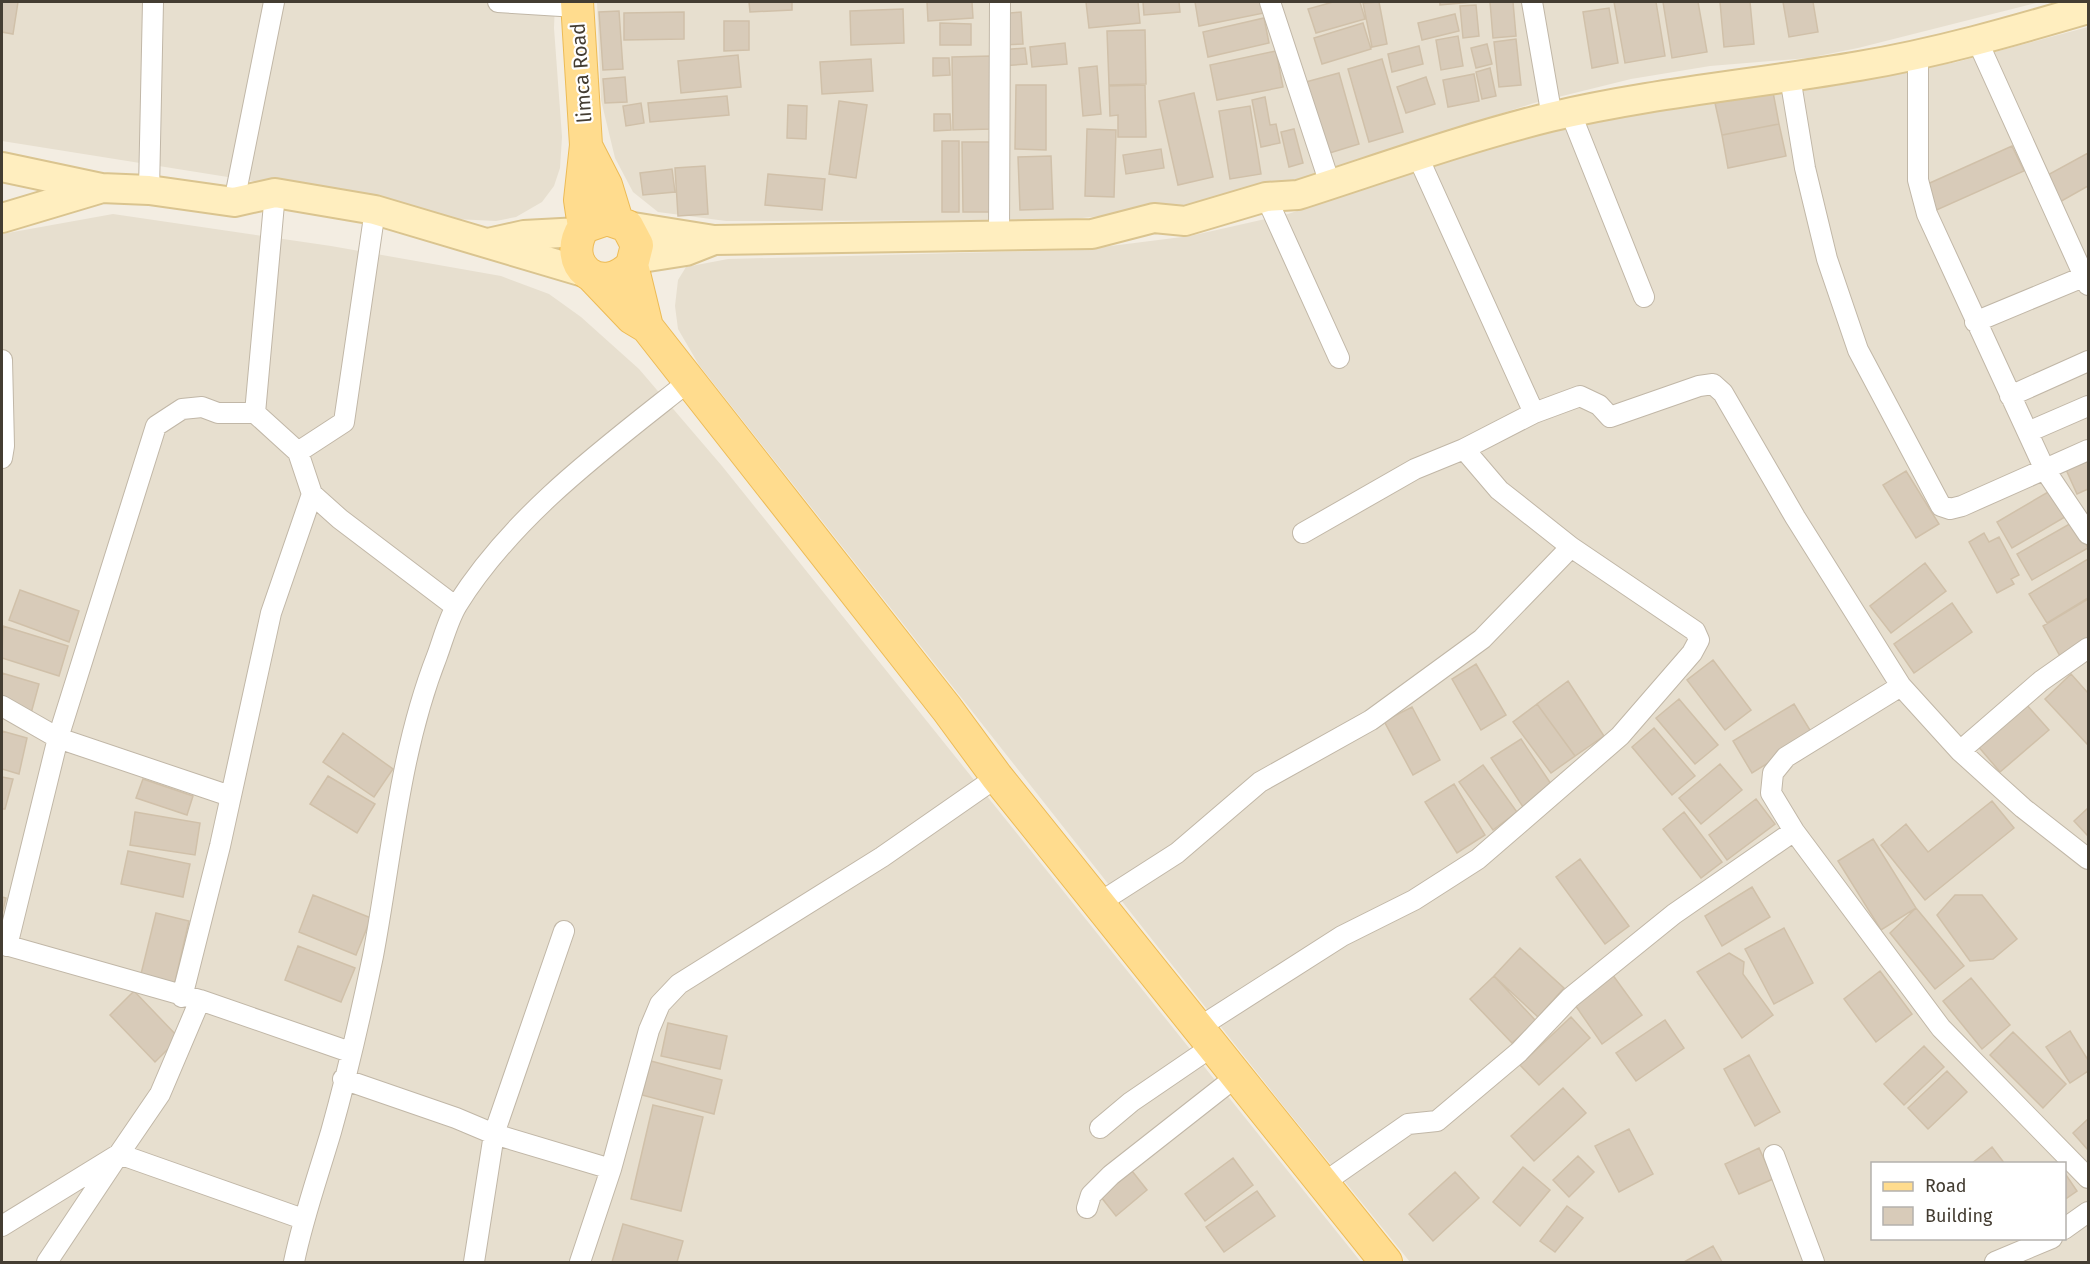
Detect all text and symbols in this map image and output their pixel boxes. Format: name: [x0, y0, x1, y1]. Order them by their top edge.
street label: limca Road: [566, 22, 596, 124]
legend: [1871, 1162, 2066, 1240]
text: Road: [1925, 1175, 1967, 1197]
text: Building: [1925, 1205, 1993, 1227]

